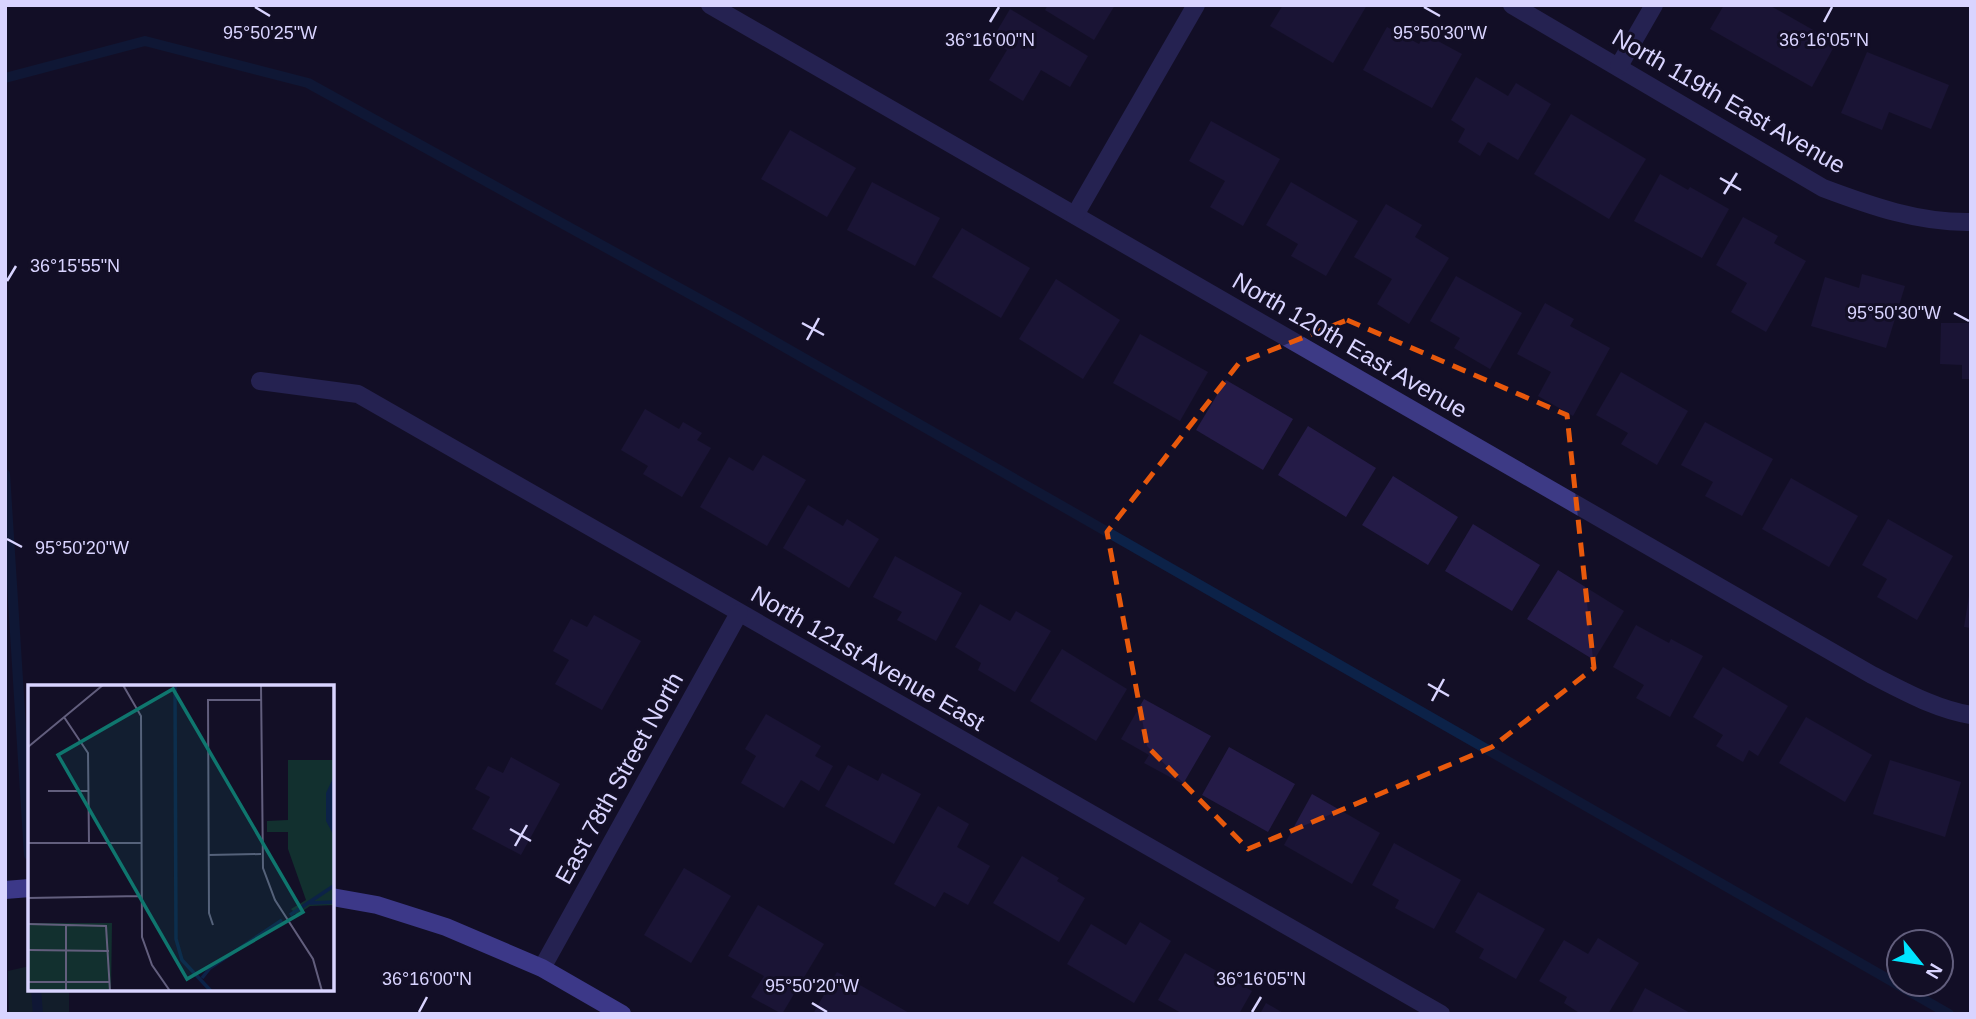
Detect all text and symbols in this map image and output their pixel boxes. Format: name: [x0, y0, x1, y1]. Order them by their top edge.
text: 95°50'25"W: [223, 23, 317, 43]
text: 95°50'30"W: [1393, 23, 1487, 43]
street label: North 119th East Avenue: [1608, 23, 1850, 179]
text: 36°16'00"N: [945, 30, 1035, 50]
text: 36°16'05"N: [1779, 30, 1869, 50]
text: 36°15'55"N: [30, 256, 120, 276]
street label: North 120th East Avenue: [1228, 267, 1472, 423]
text: 95°50'30"W: [1847, 303, 1941, 323]
text: 95°50'20"W: [35, 538, 129, 558]
street label: North 121st Avenue East: [746, 580, 990, 736]
street label: East 78th Street North: [550, 668, 688, 888]
inset map: [28, 685, 334, 991]
north arrow: [1885, 928, 1955, 998]
text: N: [1922, 960, 1947, 982]
text: 36°16'00"N: [382, 969, 472, 989]
text: 36°16'05"N: [1216, 969, 1306, 989]
text: 95°50'20"W: [765, 976, 859, 996]

